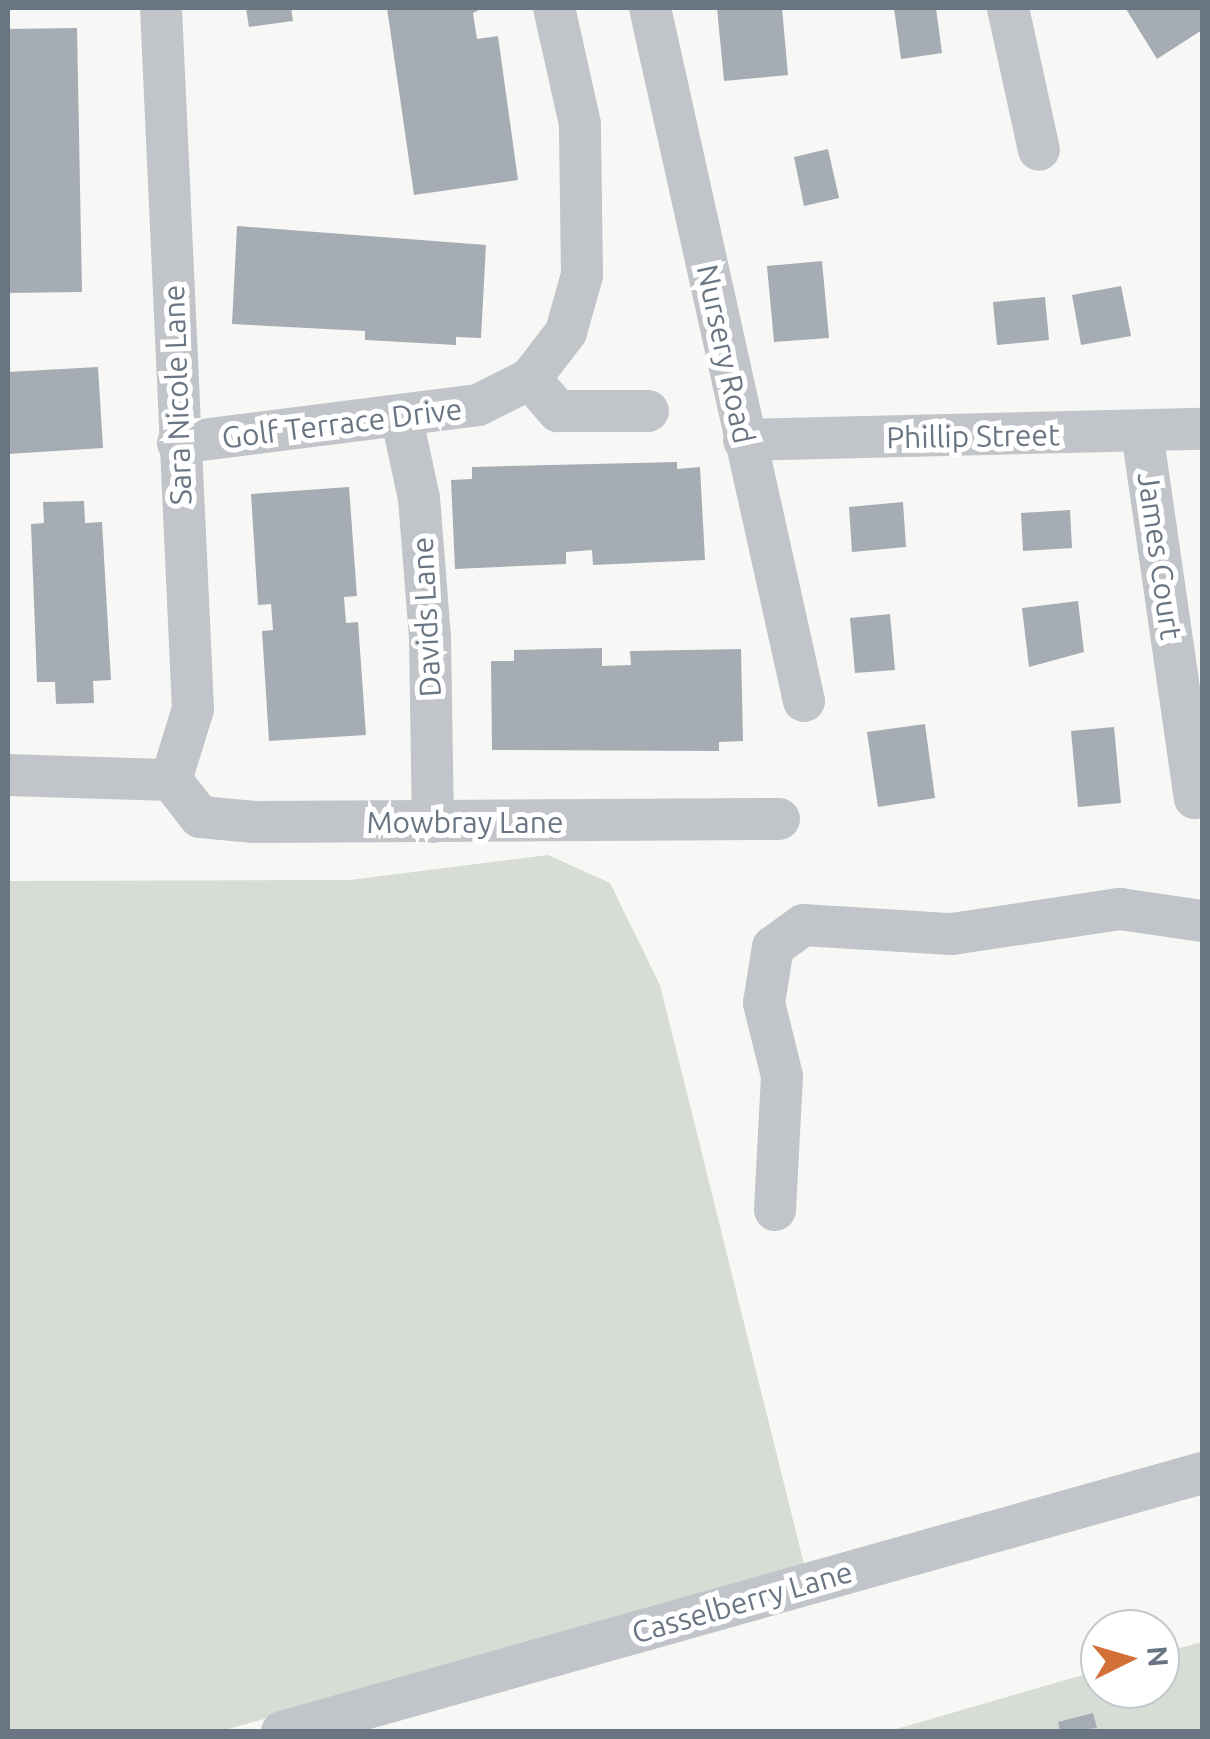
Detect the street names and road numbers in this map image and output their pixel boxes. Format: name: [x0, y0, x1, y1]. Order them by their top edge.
street label: Nursery Road: [689, 261, 763, 447]
street label: Sara Nicole Lane: [155, 284, 199, 506]
street label: Golf Terrace Drive: [220, 390, 464, 456]
street label: Phillip Street: [886, 416, 1060, 456]
street label: James Court: [1130, 470, 1190, 642]
street label: Davids Lane: [404, 536, 448, 698]
street label: Mowbray Lane: [367, 804, 563, 840]
street label: Casselberry Lane: [628, 1553, 856, 1651]

